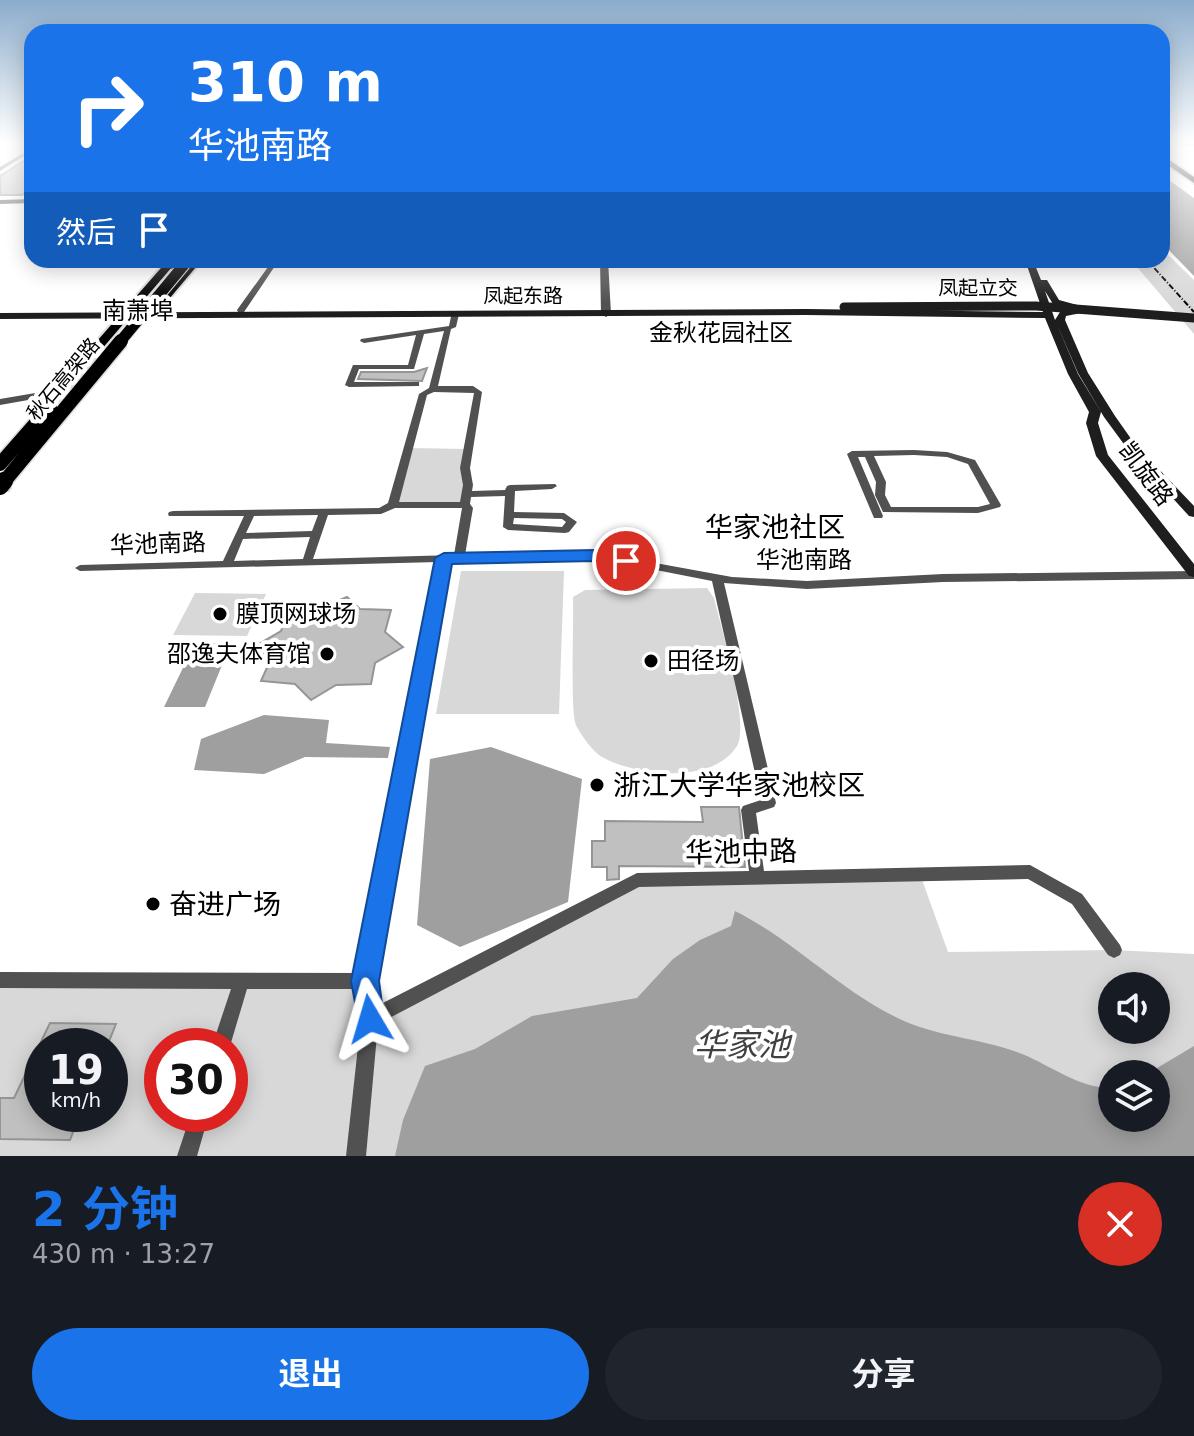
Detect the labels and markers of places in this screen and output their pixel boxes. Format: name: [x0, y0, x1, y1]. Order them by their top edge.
pin: [592, 527, 660, 595]
place label: 膜顶网球场: [236, 600, 356, 628]
marker: 膜顶网球场: [211, 605, 229, 623]
place label: 邵逸夫体育馆: [167, 640, 311, 668]
marker: 邵逸夫体育馆: [318, 645, 336, 663]
place label: 田径场: [667, 647, 739, 675]
marker: 田径场: [642, 652, 660, 670]
place label: 浙江大学华家池校区: [613, 769, 865, 802]
marker: 浙江大学华家池校区: [588, 776, 606, 794]
place label: 奋进广场: [169, 888, 281, 921]
marker: 奋进广场: [144, 895, 162, 913]

